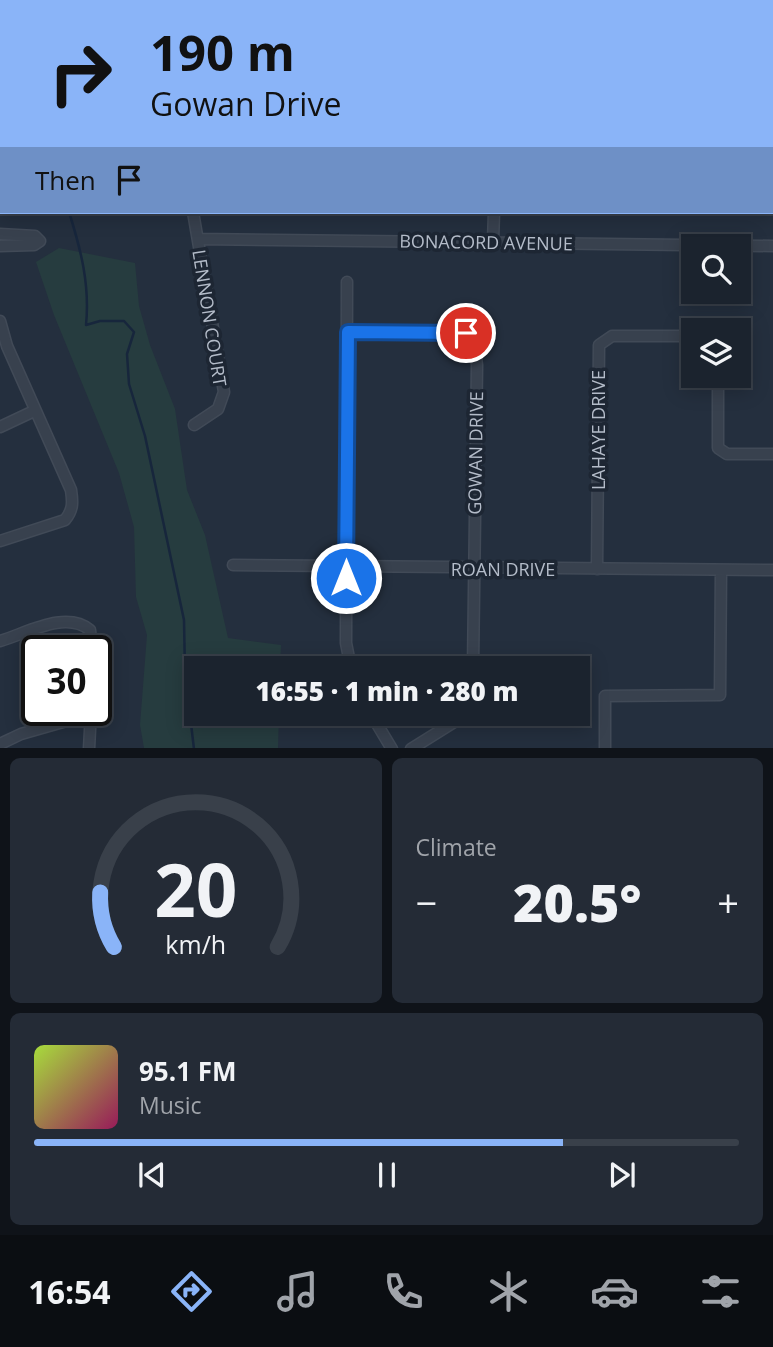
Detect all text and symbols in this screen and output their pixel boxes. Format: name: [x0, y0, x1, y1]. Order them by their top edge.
text: 190 m: [150, 19, 295, 85]
icon: right: [35, 28, 126, 119]
text: Gowan Drive: [150, 82, 341, 125]
icon: arrive: [110, 161, 148, 199]
text: Then: [35, 162, 96, 198]
street label: BONACORD AVENUE: [399, 228, 573, 256]
map controls: [681, 234, 751, 388]
button: search: [681, 234, 751, 304]
street label: LENNON COURT: [187, 248, 233, 388]
pin: [436, 303, 496, 363]
icon: arrive: [447, 314, 485, 352]
button: layers: [681, 318, 751, 388]
street label: LAHAYE DRIVE: [586, 370, 610, 490]
street label: GOWAN DRIVE: [462, 391, 488, 515]
position arrow: [309, 541, 383, 615]
street label: ROAN DRIVE: [451, 557, 555, 581]
speed limit sign: 30: [21, 635, 112, 726]
text: 16:55 · 1 min · 280 m: [256, 673, 518, 709]
text: Climate: [416, 831, 497, 863]
text: 20: [154, 839, 237, 938]
text: 20.5°: [513, 866, 641, 937]
text: −: [416, 876, 437, 928]
text: +: [717, 876, 739, 928]
text: km/h: [165, 926, 226, 960]
text: 95.1 FM: [139, 1053, 237, 1089]
text: Music: [139, 1089, 202, 1121]
icon: previous: [133, 1156, 171, 1194]
icon: pause: [368, 1156, 406, 1194]
icon: next: [603, 1156, 641, 1194]
icon: directions: [167, 1267, 216, 1316]
icon: music: [273, 1267, 322, 1316]
icon: phone: [379, 1267, 428, 1316]
icon: climate: [484, 1267, 533, 1316]
icon: car: [590, 1267, 639, 1316]
icon: filters: [696, 1267, 745, 1316]
text: 16:54: [28, 1270, 111, 1313]

